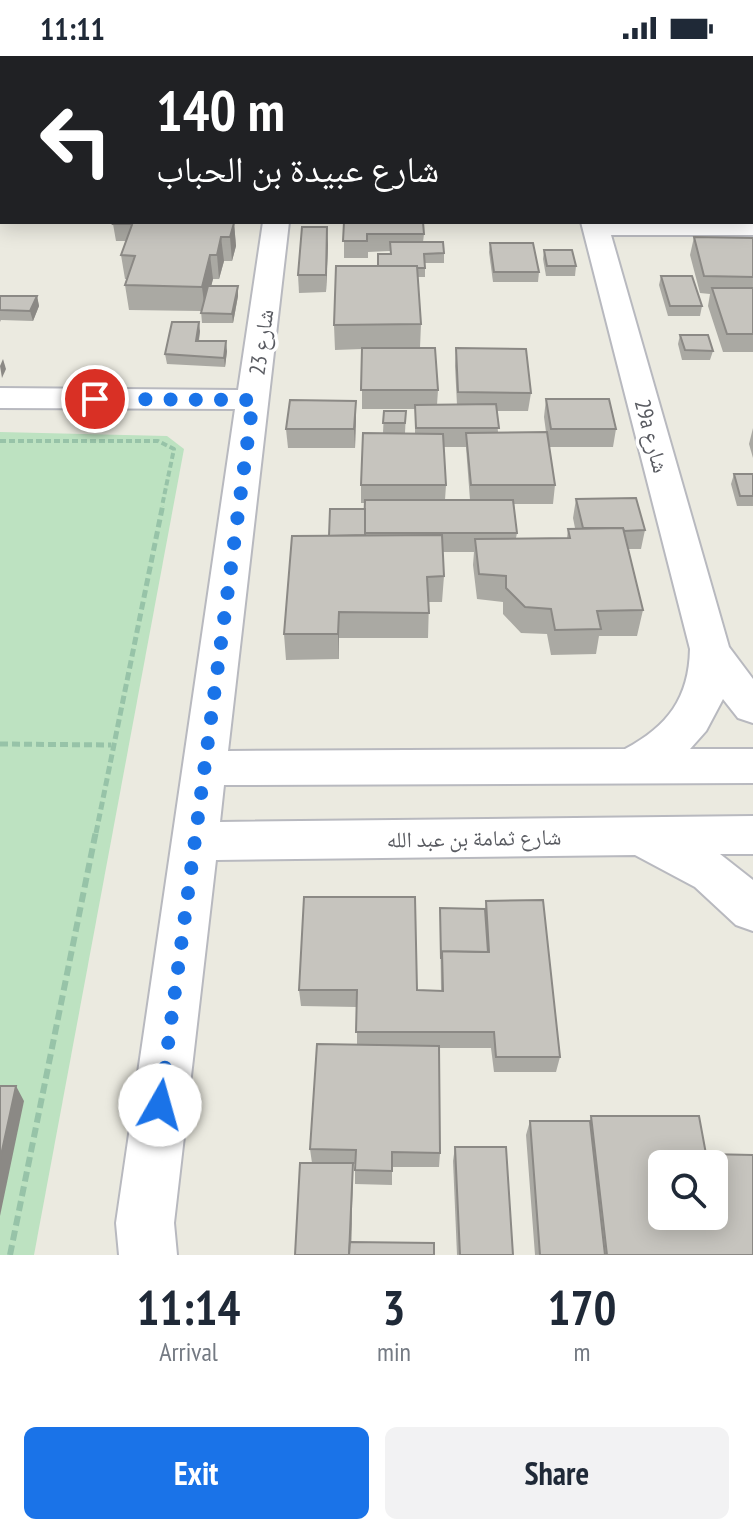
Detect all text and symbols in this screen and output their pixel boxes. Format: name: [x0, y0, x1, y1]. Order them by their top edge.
text: 11:11: [40, 9, 105, 48]
text: 140 m: [156, 74, 285, 146]
icon: left: [24, 88, 128, 192]
text: شارع عبيدة بن الحباب: [156, 145, 439, 192]
street label: شارع 23: [243, 307, 279, 377]
pin: [61, 365, 129, 433]
icon: arrive: [73, 377, 117, 421]
street label: 29a شارع: [629, 396, 675, 476]
street label: شارع ثمامة بن عبد الله: [386, 822, 562, 854]
position arrow: [118, 1063, 202, 1147]
map controls: [648, 1150, 728, 1230]
button: search: [648, 1150, 728, 1230]
text: 11:14: [137, 1276, 240, 1338]
text: 3: [383, 1276, 405, 1338]
text: 170: [548, 1276, 616, 1338]
text: Arrival: [159, 1335, 218, 1368]
text: min: [377, 1335, 411, 1368]
text: m: [574, 1335, 590, 1368]
button: Exit: [24, 1427, 369, 1519]
button: Share: [385, 1427, 729, 1519]

